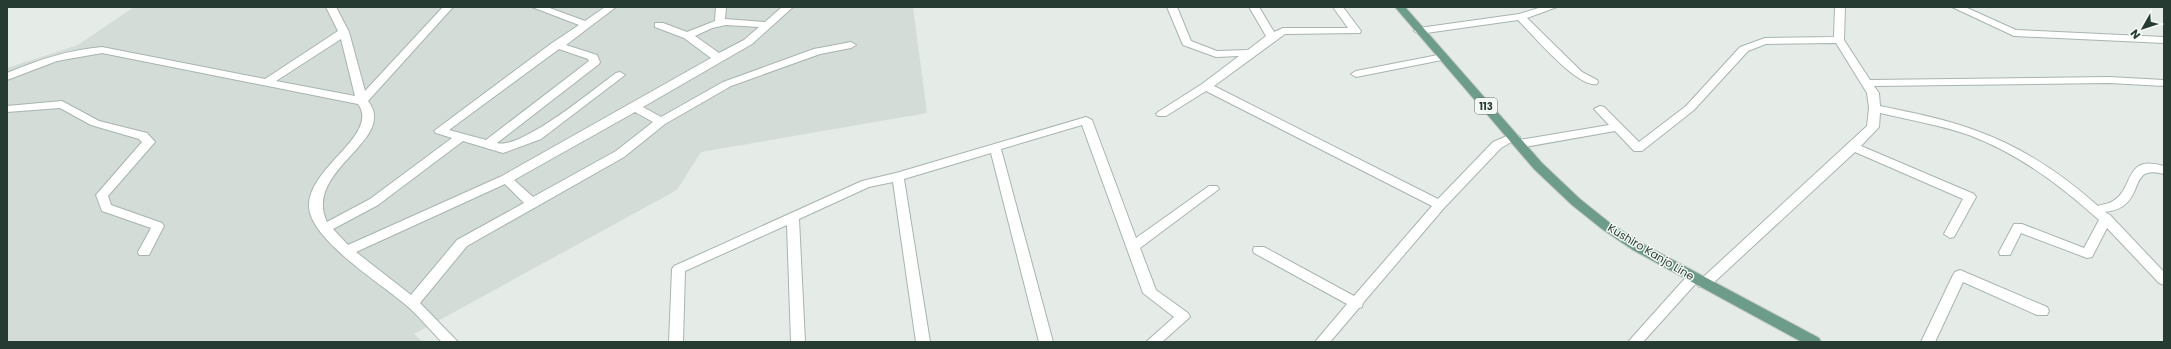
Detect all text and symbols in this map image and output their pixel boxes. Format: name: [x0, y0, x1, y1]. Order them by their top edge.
north arrow: [2123, 8, 2163, 48]
text: N: [2126, 26, 2144, 43]
road number: 113: [1475, 98, 1497, 114]
street label: Kushiro Kanjo Line: [1605, 220, 1697, 284]

